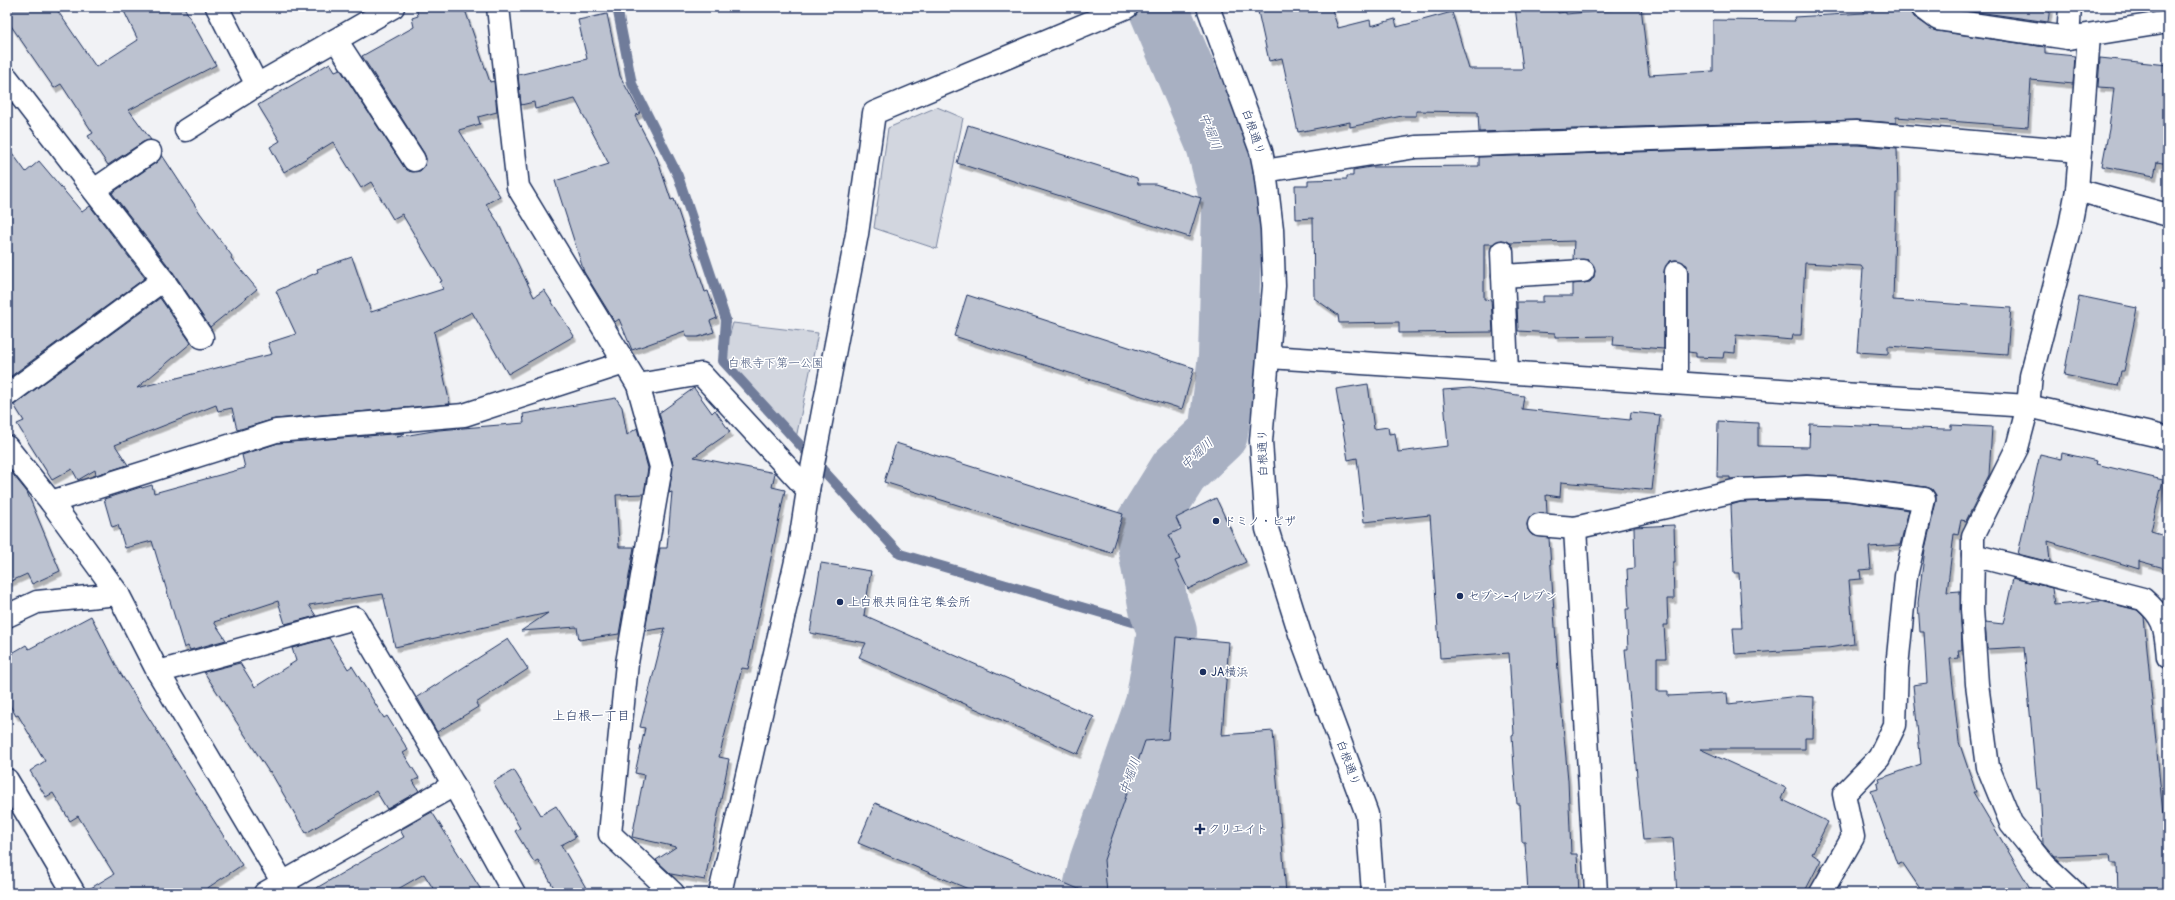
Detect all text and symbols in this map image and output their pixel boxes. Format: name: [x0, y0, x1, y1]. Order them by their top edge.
street label: 白根通り: [1238, 107, 1268, 157]
water label: 中堀川: [1196, 110, 1224, 152]
park label: 白根寺下第一公園: [728, 356, 824, 371]
street label: 白根通り: [1255, 429, 1271, 477]
water label: 中堀川: [1177, 435, 1217, 473]
place label: ドミノ・ピザ: [1224, 514, 1296, 529]
marker: ドミノ・ピザ: [1211, 516, 1221, 526]
place label: セブン-イレブン: [1468, 589, 1557, 604]
marker: セブン-イレブン: [1455, 591, 1465, 601]
place label: 上白根共同住宅 集会所: [848, 595, 971, 610]
marker: 上白根共同住宅 集会所: [835, 597, 845, 607]
place label: JA横浜: [1211, 665, 1249, 680]
marker: JA横浜: [1198, 667, 1208, 677]
district label: 上白根一丁目: [552, 708, 630, 724]
street label: 白根通り: [1333, 738, 1363, 788]
water label: 中堀川: [1116, 755, 1144, 797]
place label: クリエイト: [1208, 822, 1268, 837]
marker: クリエイト: [1195, 824, 1205, 834]

